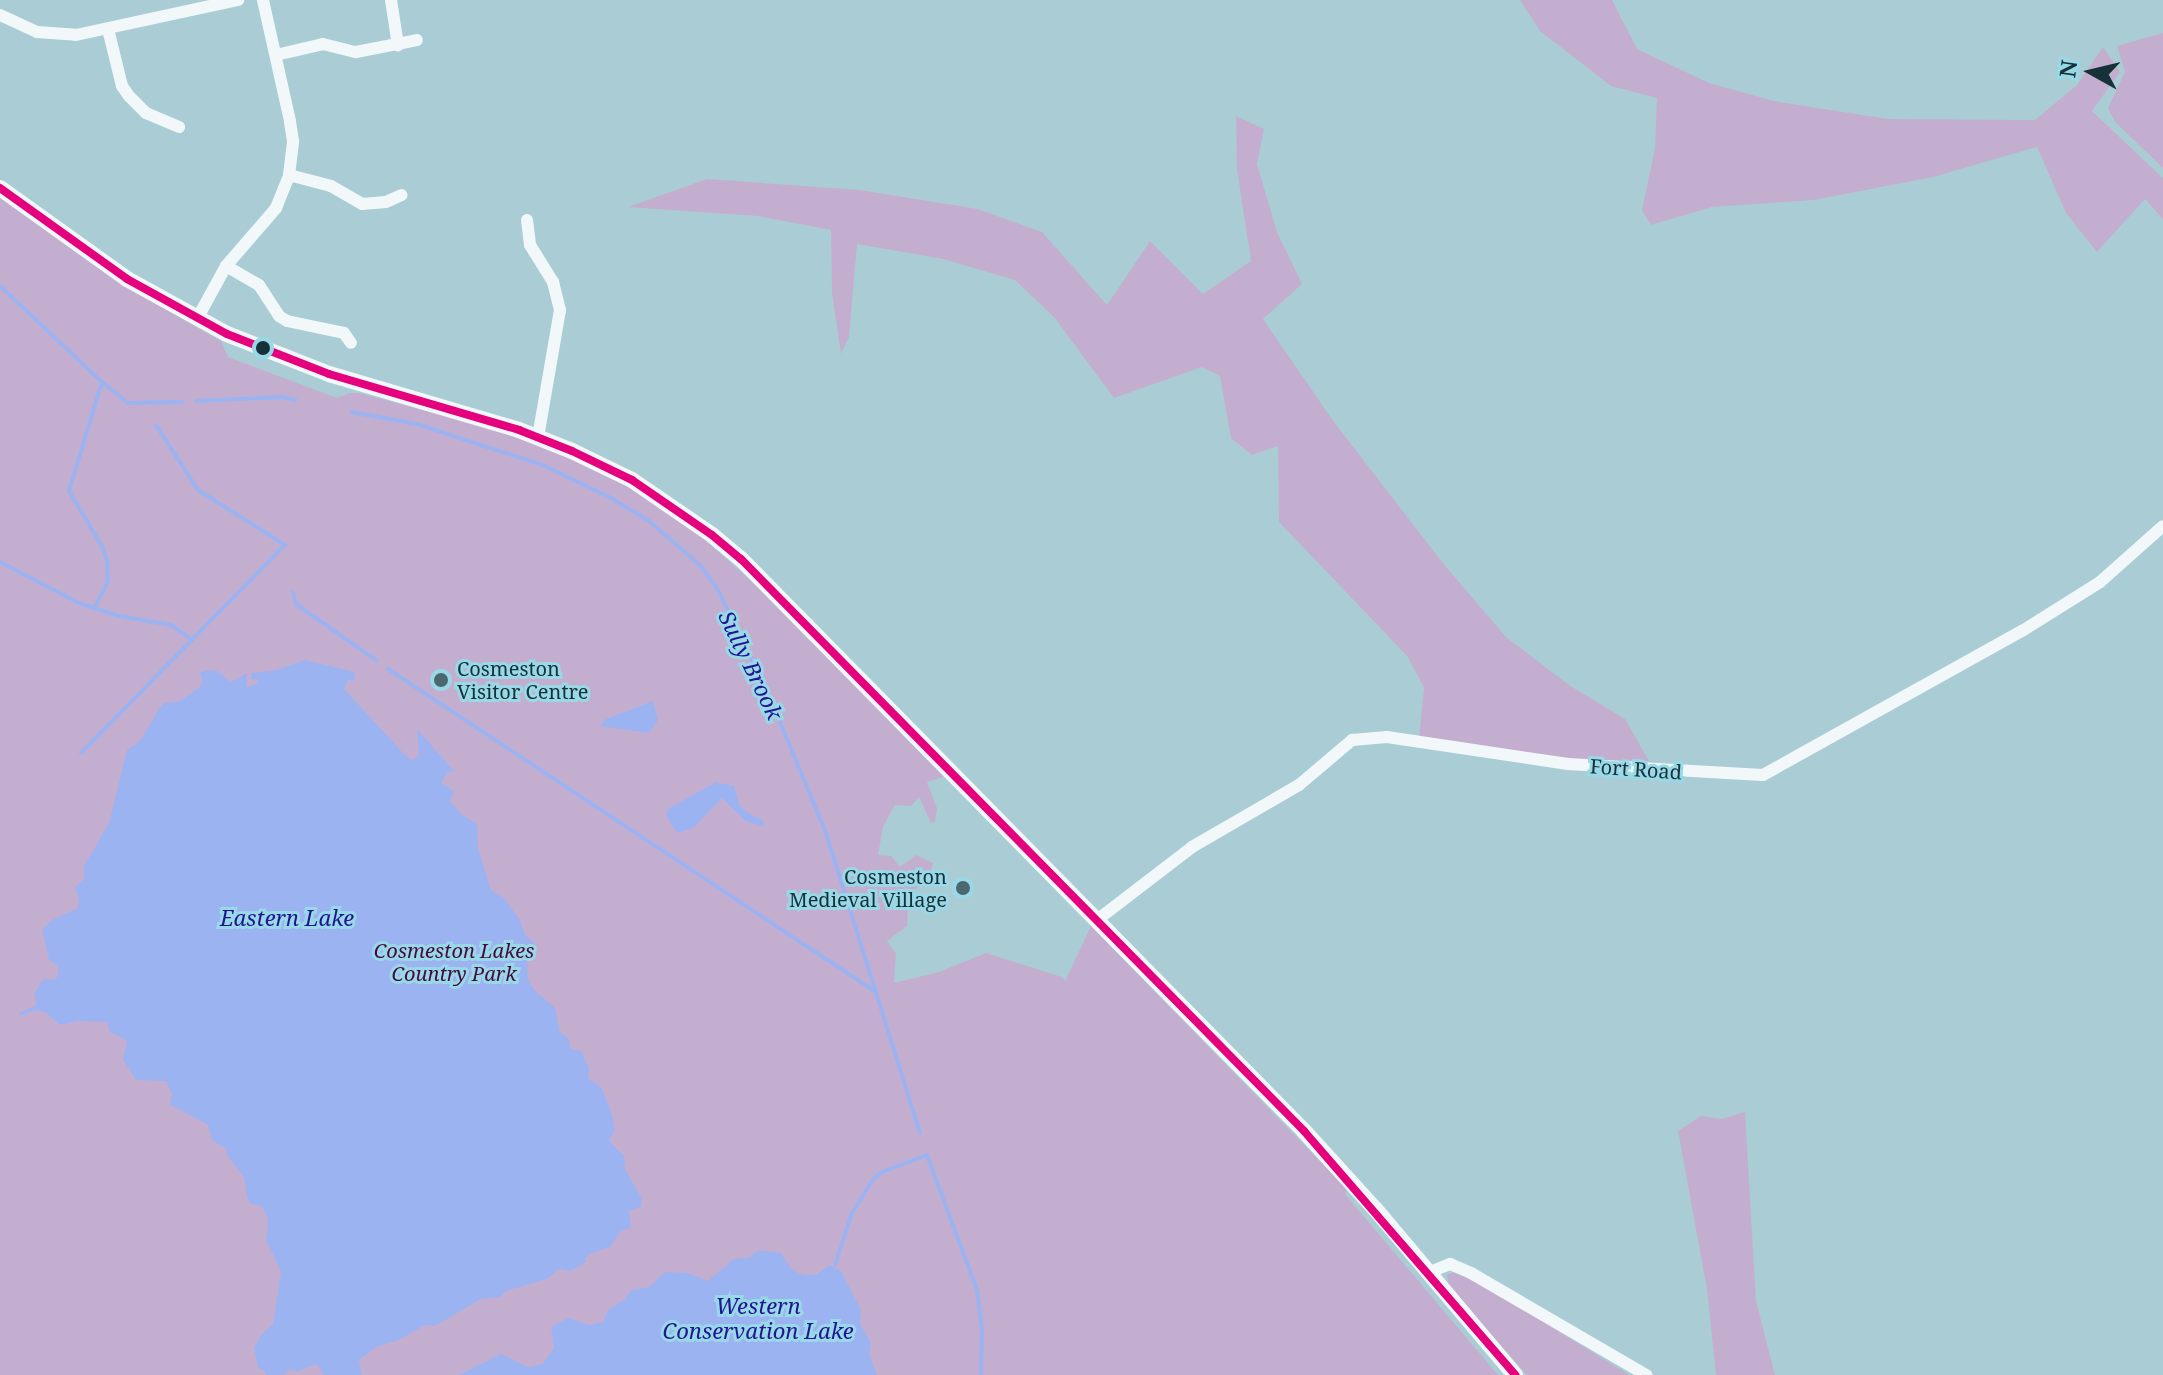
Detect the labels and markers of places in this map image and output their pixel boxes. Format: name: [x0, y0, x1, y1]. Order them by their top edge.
unlabelled marker: [255, 340, 271, 356]
place label: Cosmeston Visitor Centre: [457, 656, 589, 703]
marker: Cosmeston Visitor Centre: [432, 671, 450, 689]
place label: Cosmeston Medieval Village: [789, 864, 947, 911]
marker: Cosmeston Medieval Village: [954, 879, 972, 897]

